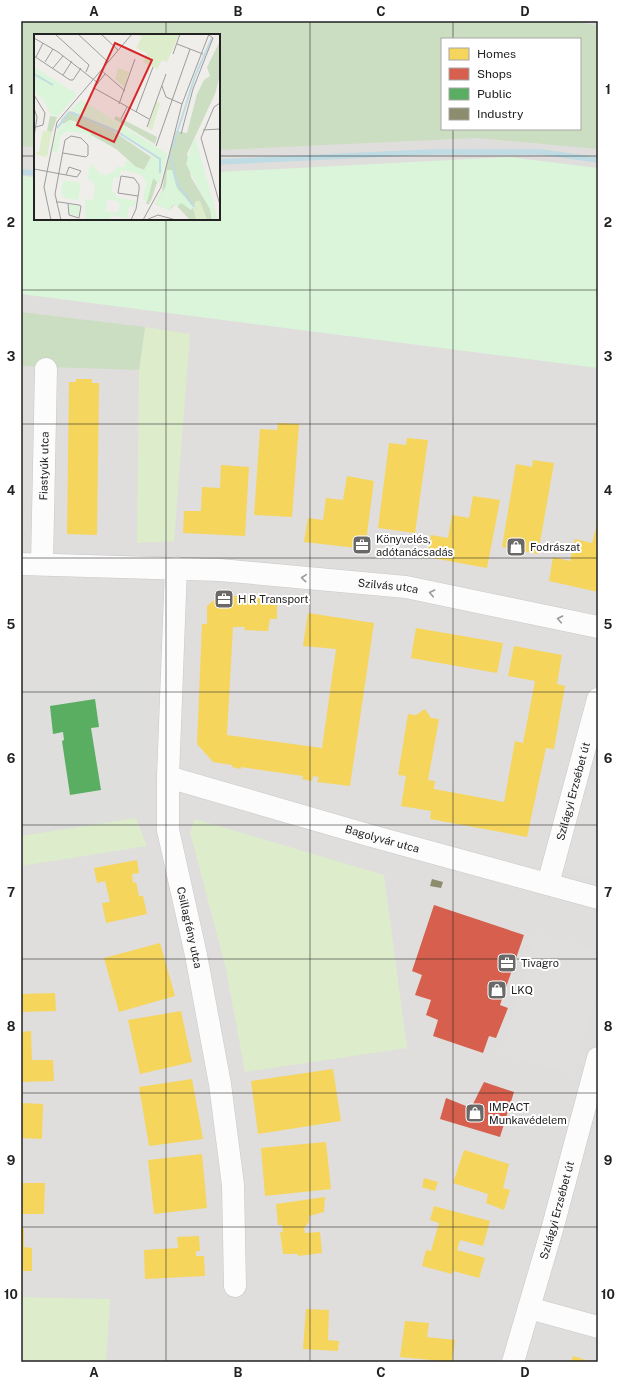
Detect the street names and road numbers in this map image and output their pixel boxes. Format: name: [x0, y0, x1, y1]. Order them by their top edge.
street label: Fiastyúk utca: [37, 431, 51, 501]
street label: Szilvás utca: [357, 577, 419, 595]
street label: Szilágyi Erzsébet út: [554, 741, 592, 842]
street label: Bagolyvár utca: [344, 823, 421, 855]
street label: Csillagfény utca: [175, 885, 204, 969]
street label: Szilágyi Erzsébet út: [538, 1160, 576, 1261]

